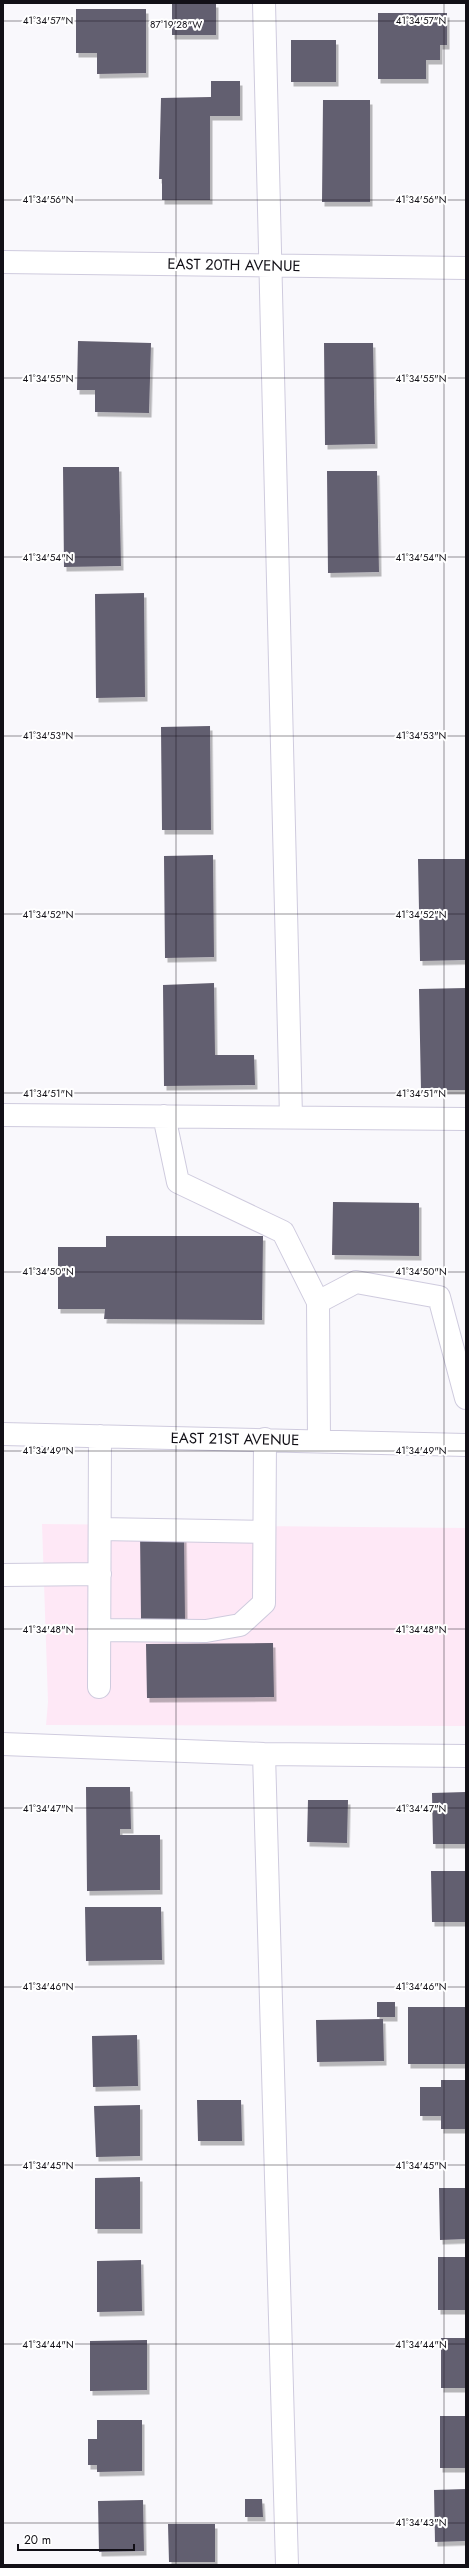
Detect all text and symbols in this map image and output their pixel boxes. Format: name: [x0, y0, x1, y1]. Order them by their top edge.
text: 41°34'57"N: [23, 13, 73, 28]
text: 41°34'57"N: [396, 13, 446, 28]
text: 87°19'28"W: [150, 17, 202, 32]
text: 41°34'56"N: [22, 192, 74, 207]
text: 41°34'56"N: [395, 192, 447, 207]
street label: EAST 20TH AVENUE: [167, 253, 301, 277]
text: 41°34'55"N: [23, 371, 73, 386]
text: 41°34'55"N: [396, 371, 446, 386]
text: 41°34'54"N: [22, 550, 74, 565]
text: 41°34'54"N: [395, 550, 447, 565]
text: 41°34'53"N: [23, 728, 73, 743]
text: 41°34'53"N: [396, 728, 446, 743]
text: 41°34'52"N: [23, 907, 73, 922]
text: 41°34'52"N: [396, 907, 446, 922]
text: 41°34'51"N: [23, 1086, 73, 1101]
text: 41°34'51"N: [396, 1086, 446, 1101]
text: 41°34'50"N: [22, 1264, 74, 1279]
text: 41°34'50"N: [395, 1264, 447, 1279]
street label: EAST 21ST AVENUE: [170, 1427, 300, 1451]
text: 41°34'49"N: [22, 1443, 74, 1458]
text: 41°34'49"N: [395, 1443, 447, 1458]
text: 41°34'48"N: [23, 1622, 73, 1637]
text: 41°34'48"N: [396, 1622, 446, 1637]
text: 41°34'47"N: [23, 1801, 73, 1816]
text: 41°34'47"N: [396, 1801, 446, 1816]
text: 41°34'46"N: [22, 1979, 74, 1994]
text: 41°34'46"N: [395, 1979, 447, 1994]
text: 41°34'45"N: [22, 2158, 74, 2173]
text: 41°34'45"N: [395, 2158, 447, 2173]
text: 41°34'44"N: [22, 2337, 74, 2352]
text: 41°34'44"N: [395, 2337, 447, 2352]
text: 41°34'43"N: [396, 2515, 446, 2530]
scale bar: [18, 2526, 134, 2552]
text: 20 m: [24, 2531, 51, 2549]

